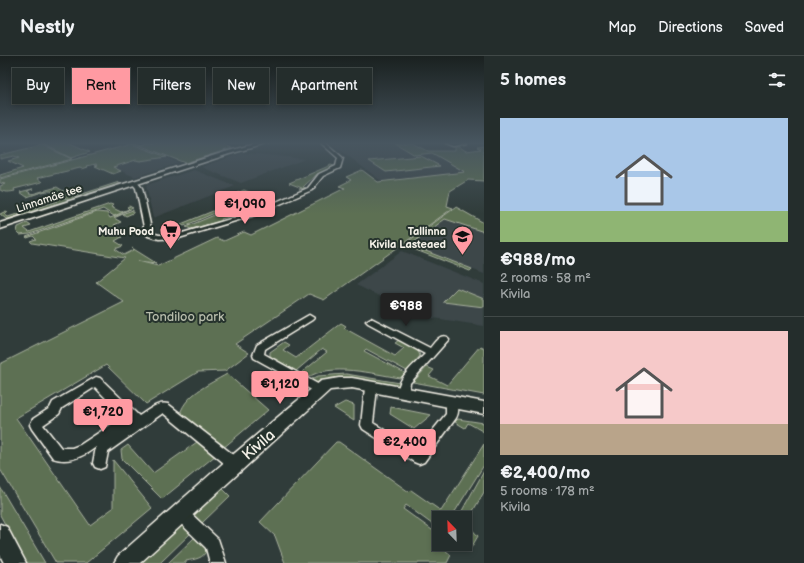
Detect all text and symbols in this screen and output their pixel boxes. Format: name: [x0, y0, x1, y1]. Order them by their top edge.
text: Nestly: [20, 16, 74, 39]
text: Map: [608, 19, 636, 36]
text: Directions: [658, 19, 723, 36]
text: Saved: [745, 19, 784, 36]
chip: Buy: [12, 68, 64, 104]
chip: Rent: [72, 68, 130, 104]
chip: Filters: [138, 68, 205, 104]
chip: New: [213, 68, 269, 104]
chip: Apartment: [277, 68, 372, 104]
icon: filters: [766, 69, 788, 91]
text: 5 homes: [500, 70, 566, 90]
icon: home: [608, 144, 680, 216]
street label: Linnamäe tee: [15, 182, 84, 215]
pin: €1,090: [212, 191, 278, 225]
text: €1,090: [224, 196, 266, 212]
supermarket icon: Muhu Pood: [157, 218, 183, 251]
school or university icon: Tallinna Kivila Lasteaed: [449, 224, 475, 257]
place label: Muhu Pood: [98, 225, 154, 238]
place label: Tallinna Kivila Lasteaed: [369, 225, 446, 251]
text: €988/mo: [500, 250, 575, 270]
text: 2 rooms · 58 m²: [500, 270, 591, 286]
text: Kivila: [500, 286, 530, 302]
pin: €988: [382, 293, 430, 327]
text: €988: [389, 298, 423, 314]
park label: Tondiloo park: [146, 309, 225, 325]
icon: home: [608, 357, 680, 429]
pin: €1,120: [247, 371, 313, 405]
text: €1,120: [260, 376, 300, 392]
pin: €1,720: [70, 399, 136, 433]
text: €1,720: [83, 404, 124, 420]
street label: Kivila: [239, 426, 279, 465]
pin: €2,400: [372, 429, 438, 463]
text: €2,400: [383, 434, 427, 450]
text: €2,400/mo: [500, 463, 590, 483]
text: 5 rooms · 178 m²: [500, 483, 595, 499]
text: Kivila: [500, 499, 530, 515]
north arrow: [432, 511, 472, 551]
map controls: [432, 511, 472, 551]

